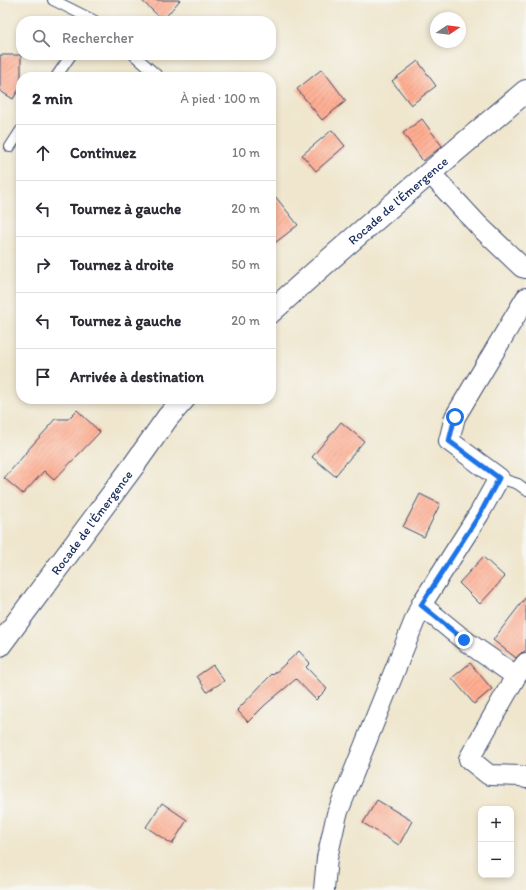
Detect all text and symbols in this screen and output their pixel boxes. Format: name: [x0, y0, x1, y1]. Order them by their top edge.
north arrow: [430, 12, 466, 48]
search box: [16, 16, 276, 60]
icon: search: [30, 27, 52, 49]
text: Rechercher: [62, 29, 134, 47]
text: 2 min: [32, 88, 72, 108]
text: À pied · 100 m: [181, 91, 260, 106]
icon: ahead: [32, 142, 54, 164]
text: Continuez: [70, 144, 136, 162]
text: 10 m: [232, 145, 260, 160]
street label: Rocade de l'Émergence: [345, 153, 451, 247]
icon: left: [32, 198, 54, 220]
text: Tournez à gauche: [70, 200, 181, 218]
text: 20 m: [231, 201, 260, 216]
icon: right: [32, 254, 54, 276]
text: Tournez à droite: [70, 256, 174, 274]
text: 50 m: [231, 257, 260, 272]
icon: left: [32, 310, 54, 332]
text: Tournez à gauche: [70, 312, 181, 330]
text: 20 m: [231, 313, 260, 328]
icon: arrive: [32, 366, 54, 388]
text: Arrivée à destination: [70, 368, 204, 386]
route start: [446, 408, 464, 426]
street label: Rocade de l'Émergence: [48, 467, 135, 578]
route end: [455, 631, 473, 649]
map controls: [478, 806, 514, 878]
button: +: [478, 806, 514, 842]
button: −: [478, 842, 514, 878]

